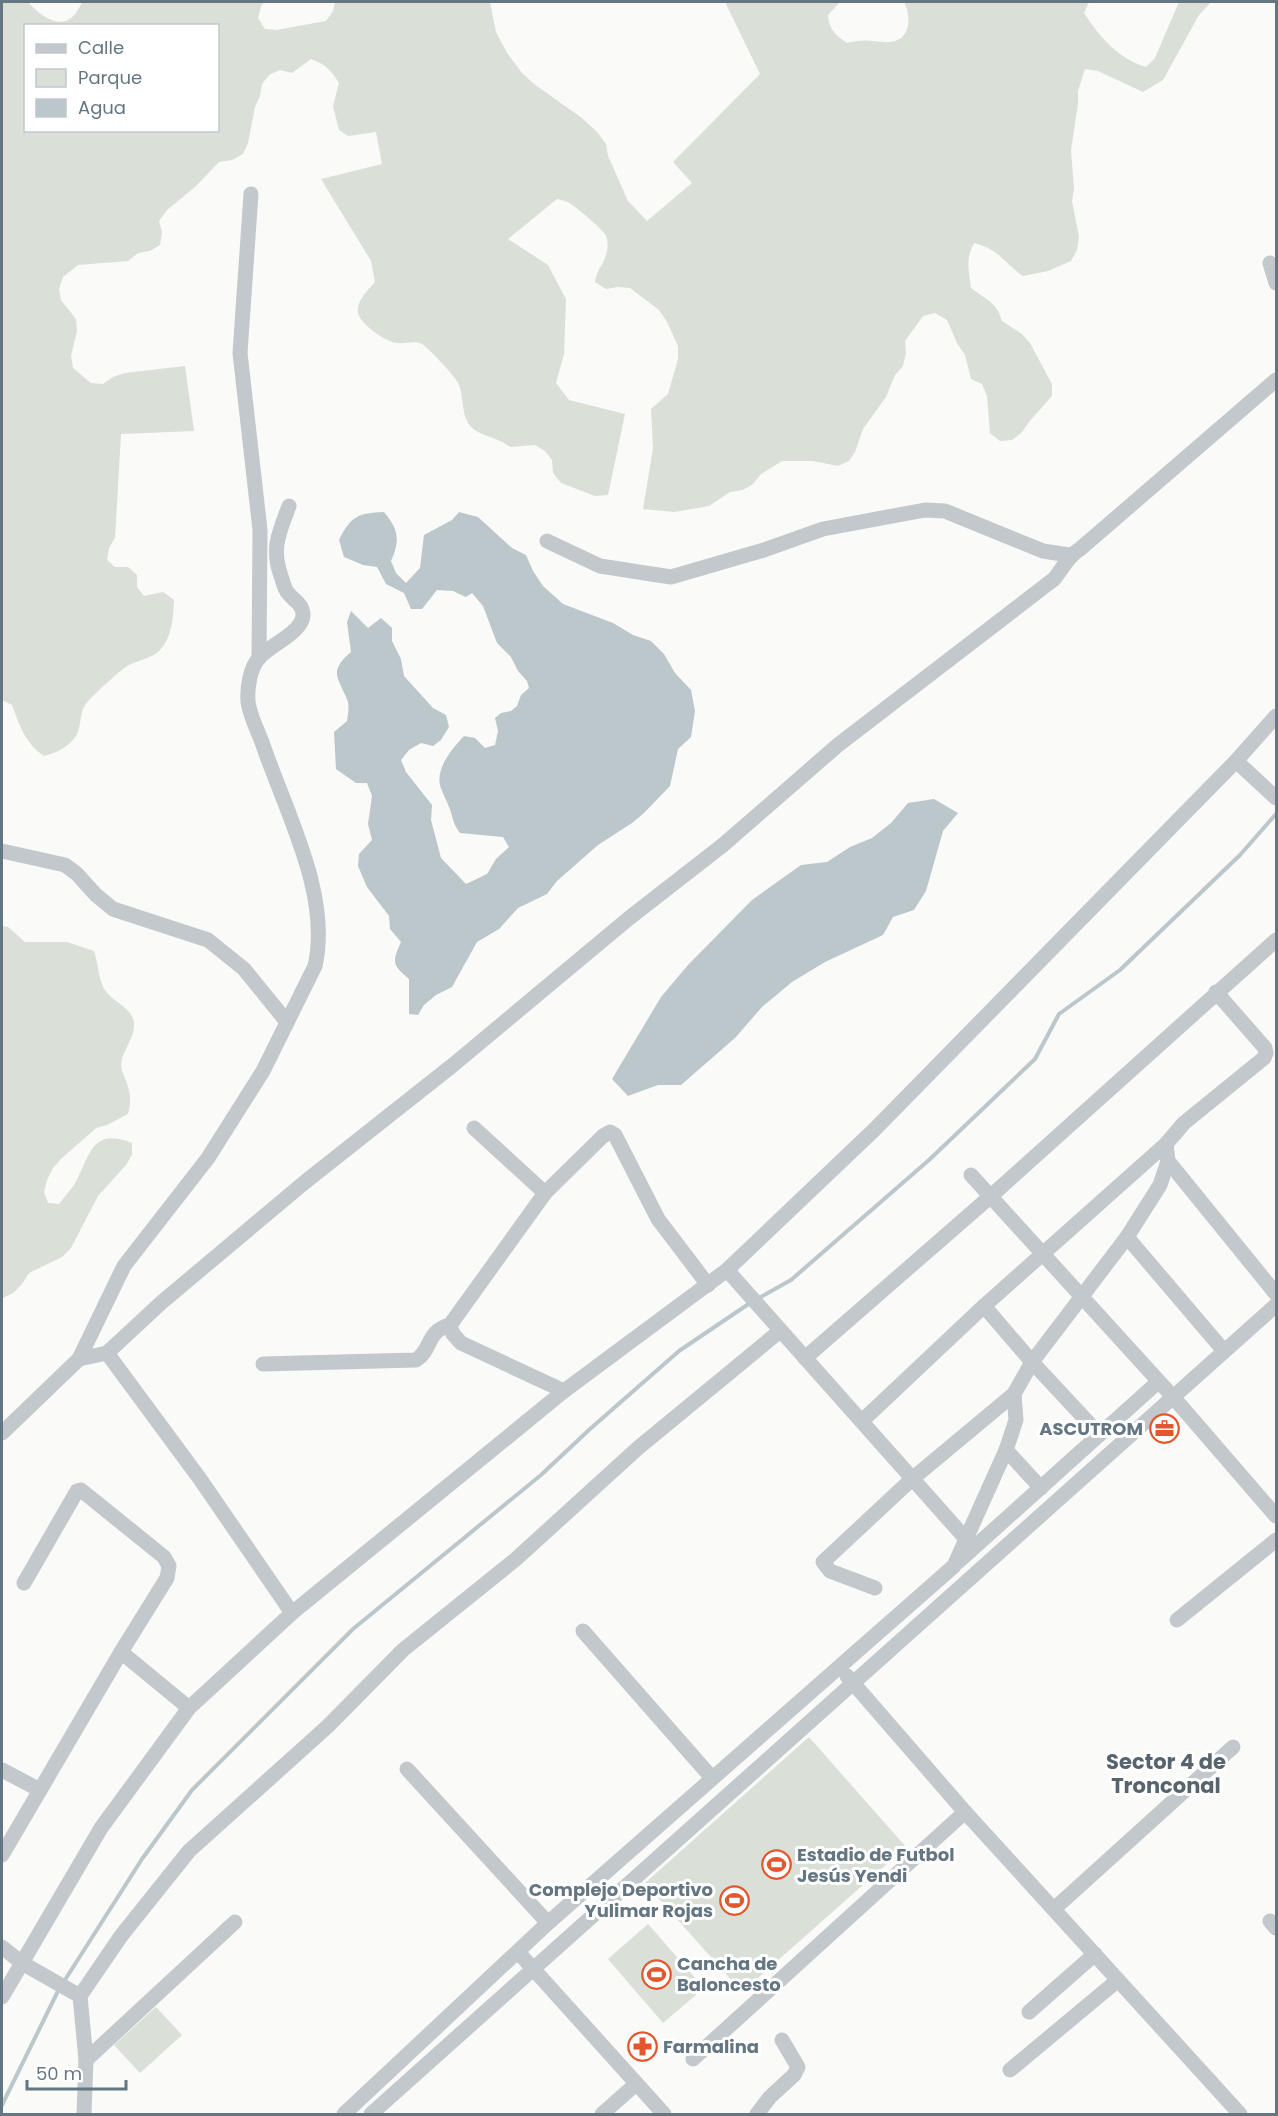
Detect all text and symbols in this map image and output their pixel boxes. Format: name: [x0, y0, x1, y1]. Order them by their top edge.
legend: [24, 24, 219, 132]
text: Calle: [78, 35, 124, 60]
text: Parque: [78, 65, 142, 90]
text: Agua: [78, 95, 126, 120]
office icon: ASCUTROM: [1148, 1413, 1180, 1445]
place label: ASCUTROM: [1039, 1416, 1143, 1441]
district label: Sector 4 de Tronconal: [1106, 1747, 1226, 1800]
place label: Estadio de Futbol Jesús Yendi: [797, 1842, 955, 1888]
sports icon: Estadio de Futbol Jesús Yendi: [760, 1849, 792, 1881]
place label: Complejo Deportivo Yulimar Rojas: [529, 1877, 713, 1923]
sports icon: Complejo Deportivo Yulimar Rojas: [718, 1884, 750, 1916]
place label: Cancha de Baloncesto: [677, 1951, 781, 1997]
sports icon: Cancha de Baloncesto: [640, 1958, 672, 1990]
pharmacy icon: Farmalina: [626, 2031, 658, 2063]
place label: Farmalina: [663, 2034, 759, 2059]
scale bar: [27, 2053, 126, 2091]
text: 50 m: [36, 2061, 82, 2086]

